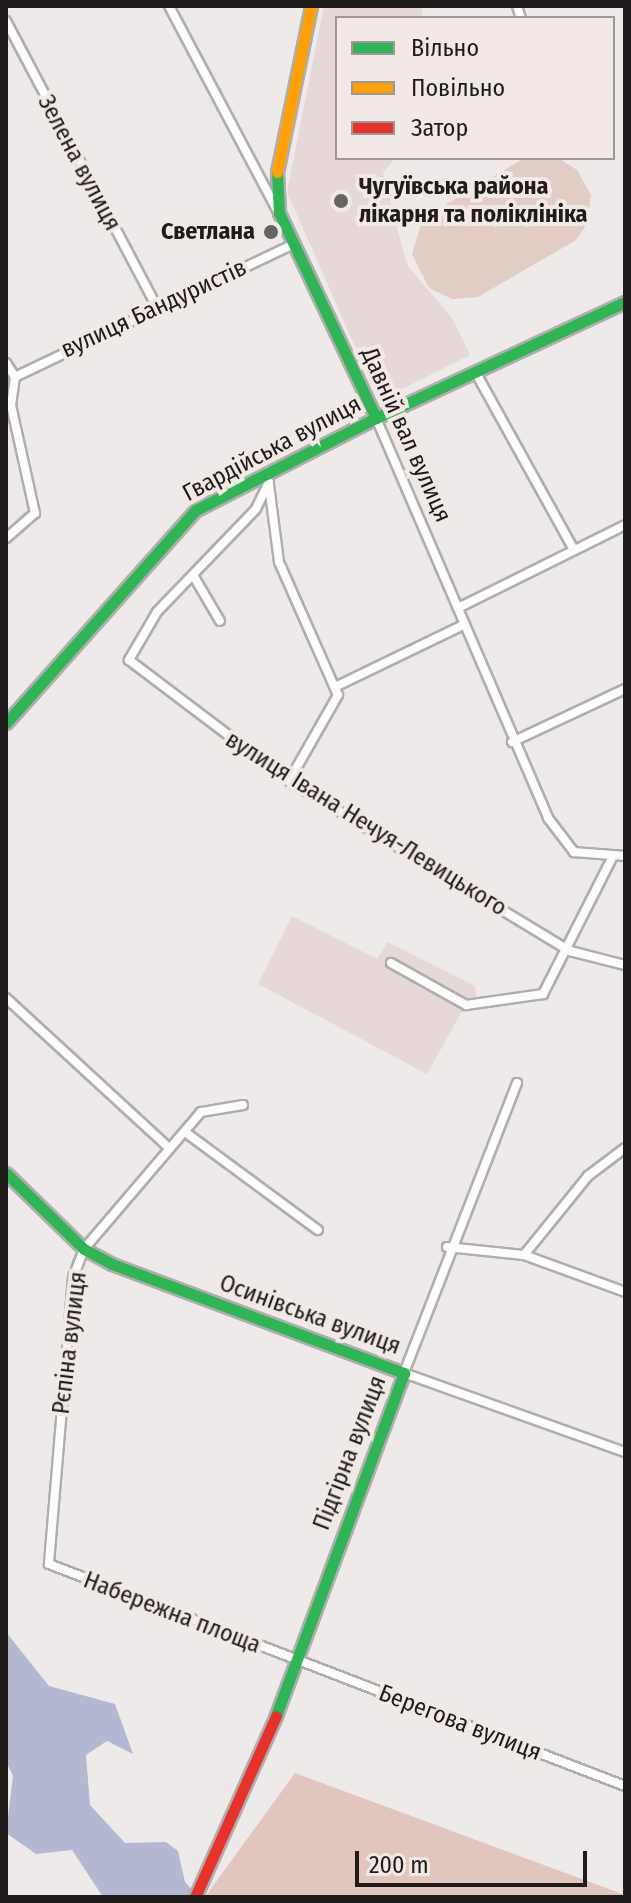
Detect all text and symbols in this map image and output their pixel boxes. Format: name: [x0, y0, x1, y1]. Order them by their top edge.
legend: [335, 16, 615, 160]
text: Вільно: [411, 34, 479, 62]
text: Повільно: [411, 74, 505, 102]
street label: Зелена вулиця: [31, 90, 127, 236]
text: Затор: [411, 114, 468, 142]
place label: Чугуївська района лікарня та поліклініка: [359, 173, 587, 229]
marker: Чугуївська района лікарня та поліклініка: [330, 190, 352, 212]
place label: Светлана: [161, 218, 255, 246]
marker: Светлана: [262, 223, 280, 241]
street label: вулиця Бандуристів: [57, 253, 251, 365]
street label: Давній вал вулиця: [355, 343, 457, 527]
street label: Гвардійська вулиця: [178, 390, 366, 508]
street label: вулиця Івана Нечуя-Левицького: [220, 725, 512, 923]
street label: Осинівська вулиця: [215, 1269, 405, 1361]
street label: Рєпіна вулиця: [47, 1270, 93, 1416]
street label: Підгірна вулиця: [307, 1372, 393, 1534]
street label: Набережна площа: [79, 1566, 265, 1660]
street label: Берегова вулиця: [375, 1679, 545, 1767]
scale bar: [359, 1835, 591, 1885]
text: 200 m: [369, 1851, 429, 1879]

